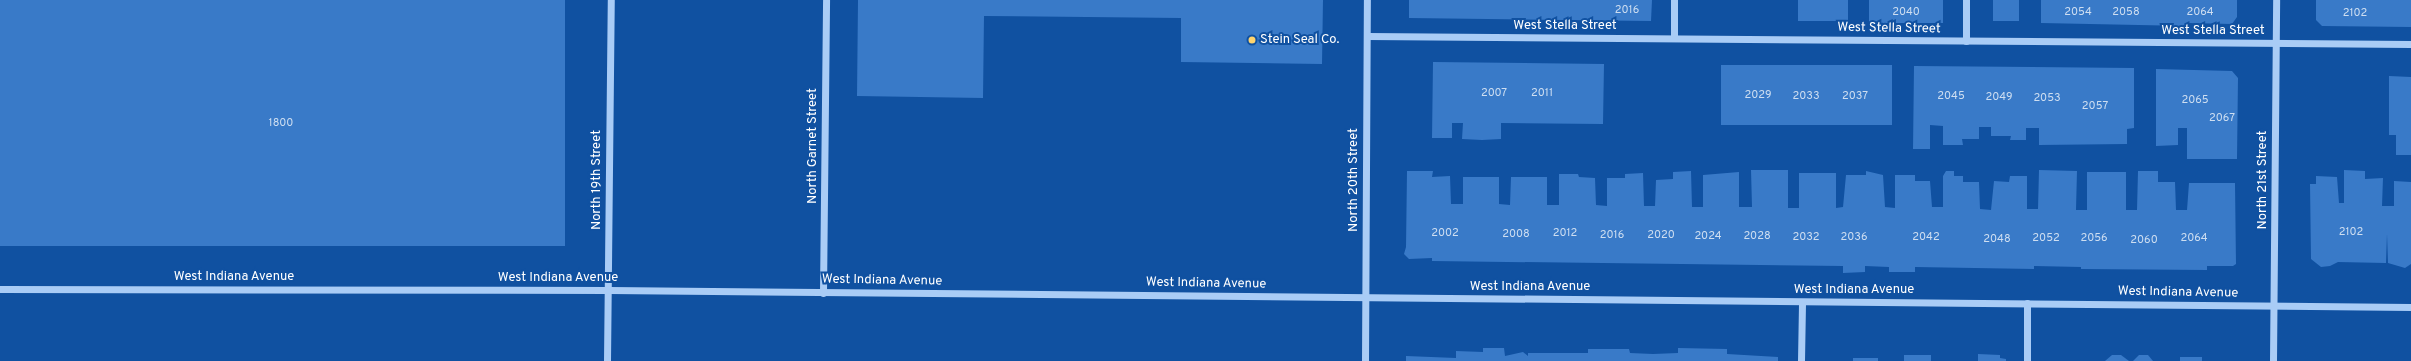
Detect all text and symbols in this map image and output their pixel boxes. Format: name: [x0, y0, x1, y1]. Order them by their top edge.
house number: 2016: [1615, 3, 1639, 17]
house number: 2040: [1892, 5, 1920, 19]
house number: 2054: [2064, 5, 2092, 19]
house number: 2058: [2112, 5, 2140, 19]
house number: 2064: [2186, 5, 2214, 19]
house number: 2102: [2343, 6, 2367, 20]
street label: West Stella Street: [1513, 18, 1617, 34]
street label: West Stella Street: [1837, 20, 1941, 38]
street label: West Stella Street: [2161, 23, 2265, 39]
place label: Stein Seal Co.: [1260, 32, 1339, 48]
marker: Stein Seal Co.: [1247, 35, 1257, 45]
house number: 2007: [1481, 86, 1507, 100]
house number: 2011: [1531, 86, 1553, 100]
street label: North Garnet Street: [805, 88, 821, 204]
house number: 2029: [1744, 88, 1772, 102]
house number: 2033: [1792, 89, 1820, 103]
house number: 2037: [1842, 89, 1868, 103]
house number: 2045: [1937, 89, 1965, 103]
house number: 2049: [1985, 90, 2013, 104]
house number: 2053: [2033, 91, 2061, 105]
house number: 2065: [2181, 93, 2209, 107]
house number: 2057: [2082, 99, 2108, 113]
house number: 2067: [2209, 111, 2235, 125]
house number: 1800: [269, 116, 293, 130]
street label: North 20th Street: [1346, 128, 1362, 232]
street label: North 19th Street: [589, 130, 605, 230]
street label: North 21st Street: [2255, 131, 2271, 229]
house number: 2102: [2339, 225, 2363, 239]
house number: 2002: [1431, 226, 1459, 240]
house number: 2012: [1553, 226, 1577, 240]
house number: 2008: [1502, 227, 1530, 241]
house number: 2016: [1600, 228, 1624, 242]
house number: 2020: [1647, 228, 1675, 242]
house number: 2024: [1694, 229, 1722, 243]
house number: 2028: [1743, 229, 1771, 243]
house number: 2032: [1793, 230, 1819, 244]
house number: 2036: [1841, 230, 1867, 244]
house number: 2042: [1912, 230, 1940, 244]
house number: 2052: [2032, 231, 2060, 245]
house number: 2056: [2080, 231, 2108, 245]
house number: 2064: [2180, 231, 2208, 245]
house number: 2048: [1983, 232, 2011, 246]
house number: 2060: [2130, 233, 2158, 247]
street label: West Indiana Avenue: [174, 269, 294, 285]
street label: West Indiana Avenue: [498, 270, 618, 286]
street label: West Indiana Avenue: [821, 272, 943, 290]
street label: West Indiana Avenue: [1145, 275, 1267, 293]
street label: West Indiana Avenue: [1470, 279, 1590, 295]
street label: West Indiana Avenue: [1794, 282, 1914, 298]
street label: West Indiana Avenue: [2117, 284, 2239, 302]

